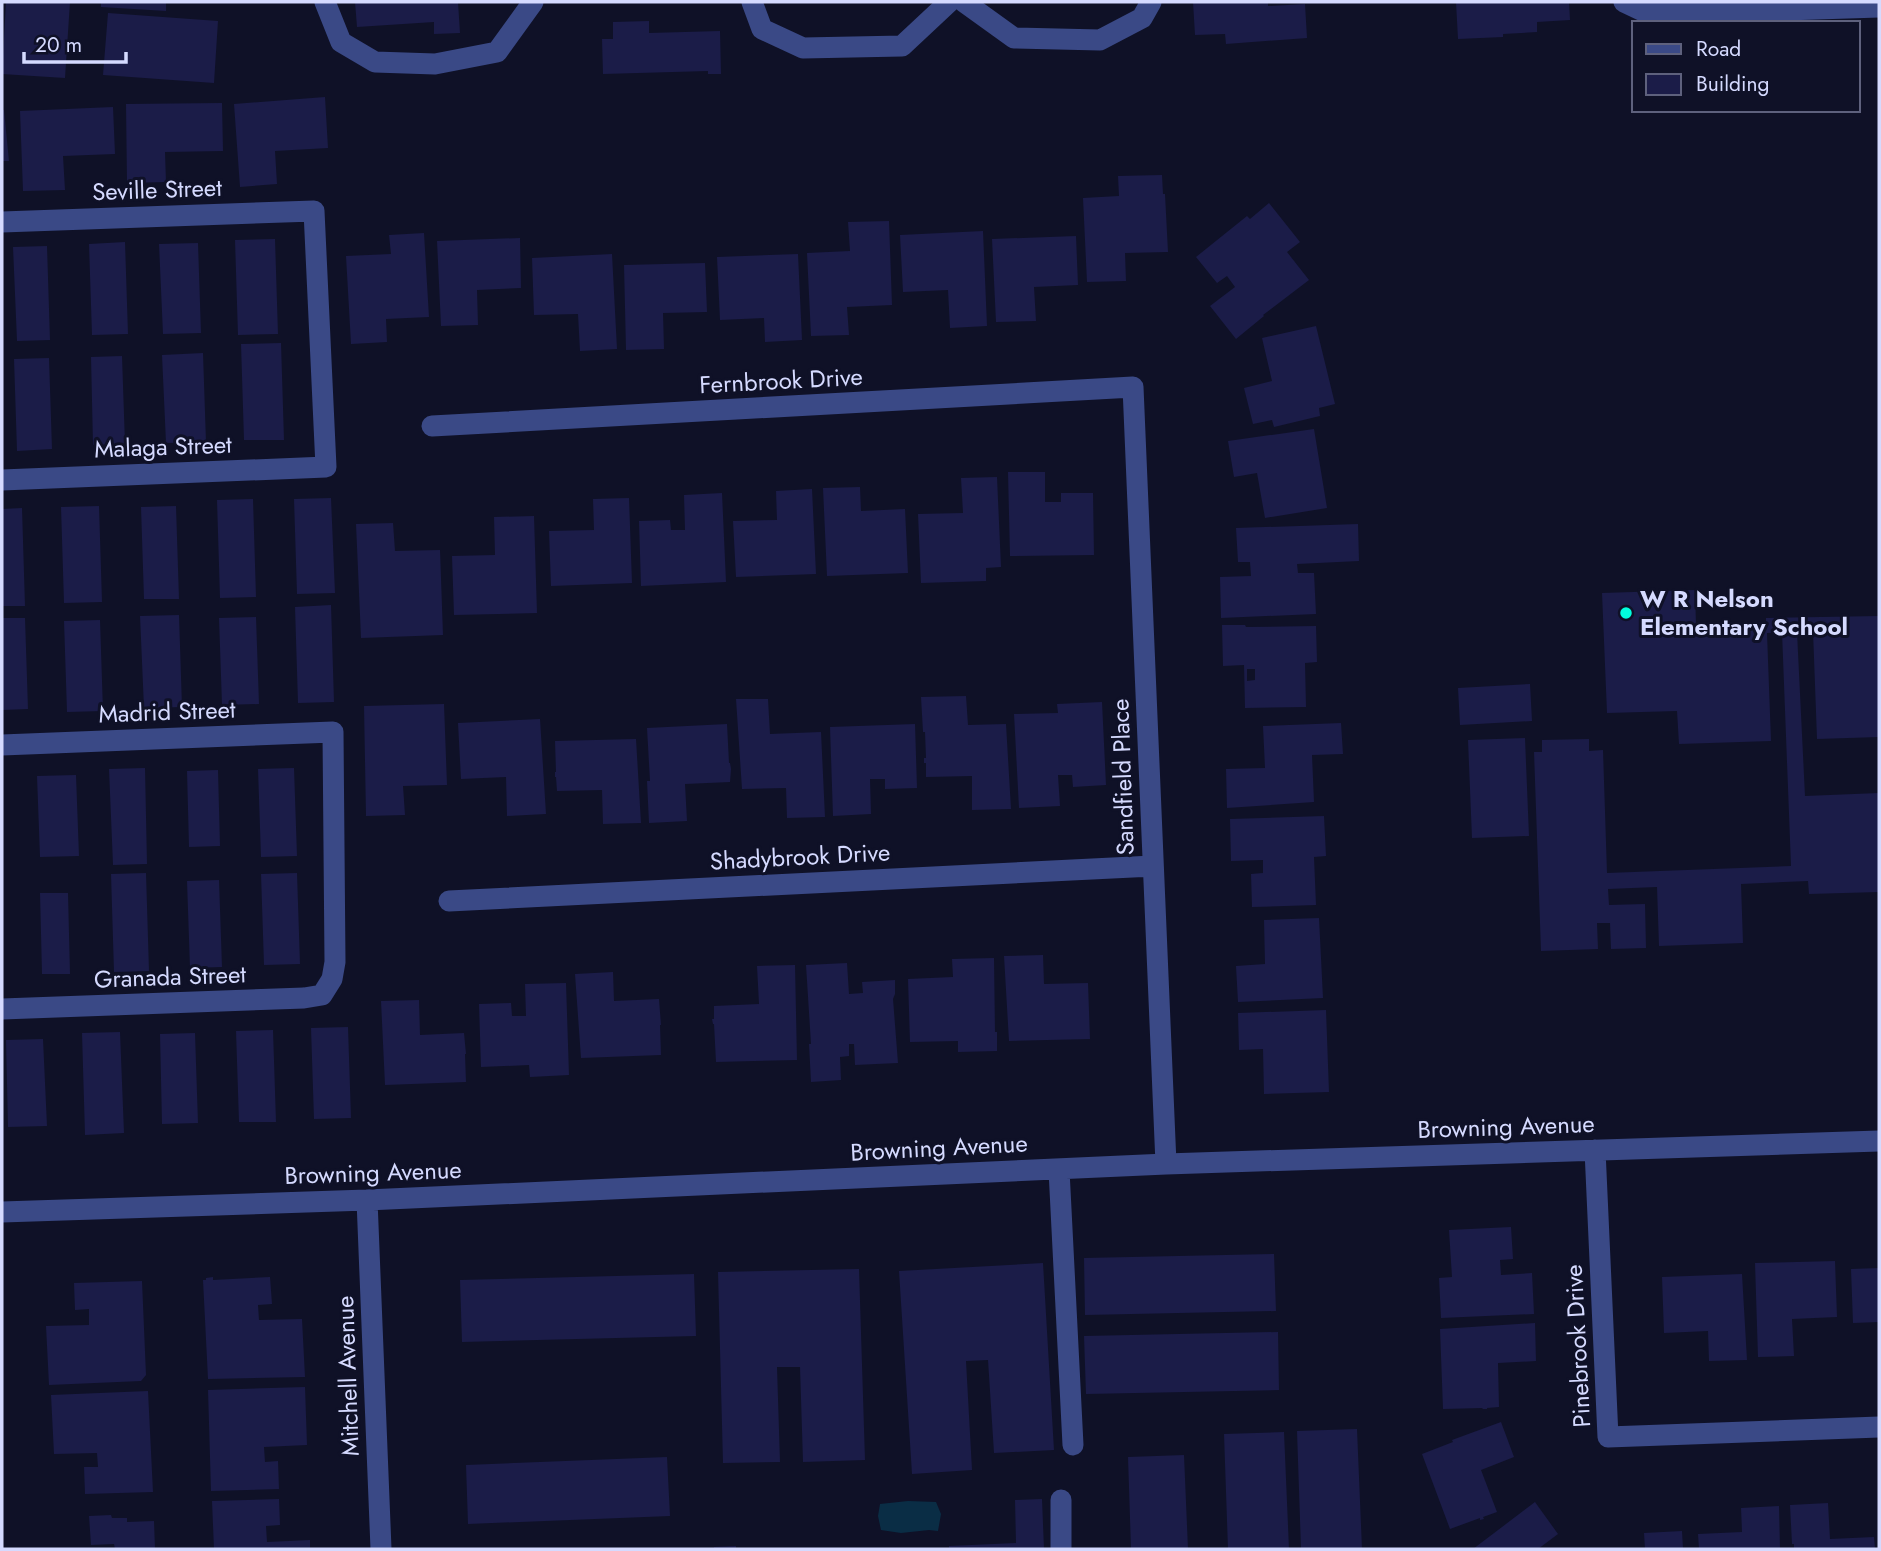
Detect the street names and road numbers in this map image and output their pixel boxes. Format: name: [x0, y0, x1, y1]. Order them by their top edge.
street label: Seville Street: [91, 170, 223, 209]
street label: Fernbrook Drive: [698, 359, 863, 402]
street label: Malaga Street: [94, 427, 233, 466]
street label: Madrid Street: [98, 692, 236, 731]
street label: Sandfield Place: [1102, 698, 1143, 856]
street label: Shadybrook Drive: [709, 834, 891, 879]
street label: Granada Street: [93, 956, 247, 997]
street label: Browning Avenue: [1417, 1106, 1595, 1147]
street label: Browning Avenue: [849, 1125, 1028, 1170]
street label: Browning Avenue: [284, 1152, 462, 1193]
street label: Pinebrook Drive: [1556, 1264, 1599, 1428]
street label: Mitchell Avenue: [327, 1295, 368, 1457]

